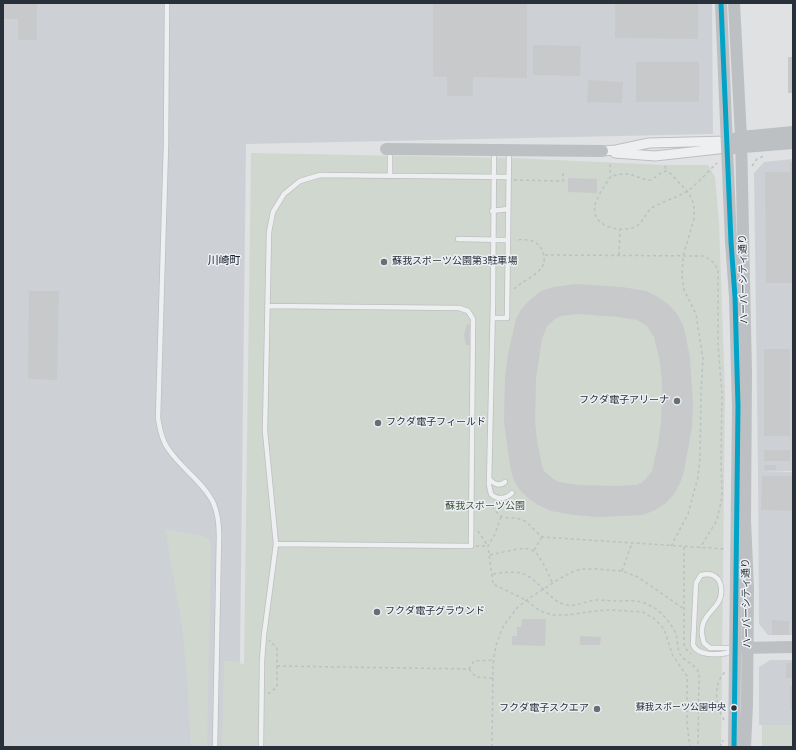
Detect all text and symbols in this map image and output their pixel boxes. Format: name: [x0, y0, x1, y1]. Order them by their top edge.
street label: ハーバーシティ通り: [737, 234, 751, 324]
district label: 川崎町: [208, 254, 240, 268]
place label: 蘇我スポーツ公園第3駐車場: [392, 256, 518, 268]
marker: 蘇我スポーツ公園第3駐車場: [379, 257, 389, 267]
place label: フクダ電子アリーナ: [579, 395, 669, 407]
marker: フクダ電子アリーナ: [672, 396, 682, 406]
place label: フクダ電子フィールド: [386, 417, 486, 429]
marker: フクダ電子フィールド: [373, 418, 383, 428]
park label: 蘇我スポーツ公園: [445, 501, 525, 513]
street label: ハーバーシティ通り: [740, 558, 754, 648]
place label: フクダ電子グラウンド: [385, 606, 485, 618]
marker: フクダ電子グラウンド: [372, 607, 382, 617]
place label: フクダ電子スクエア: [499, 703, 589, 715]
place label: 蘇我スポーツ公園中央: [636, 703, 726, 713]
marker: 蘇我スポーツ公園中央: [729, 703, 739, 713]
marker: フクダ電子スクエア: [592, 704, 602, 714]

